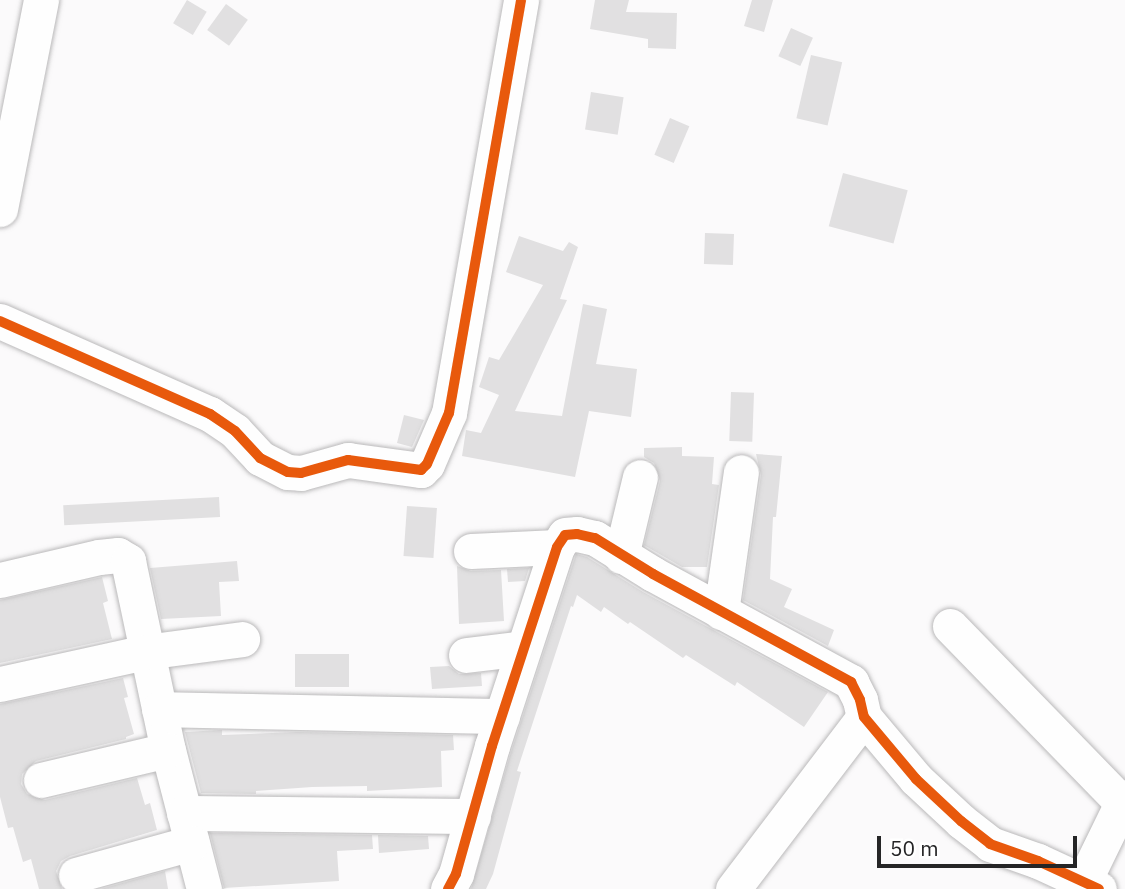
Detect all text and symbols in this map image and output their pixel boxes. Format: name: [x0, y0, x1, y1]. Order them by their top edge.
scale bar: [880, 822, 1080, 866]
text: 50 m: [890, 834, 939, 862]

